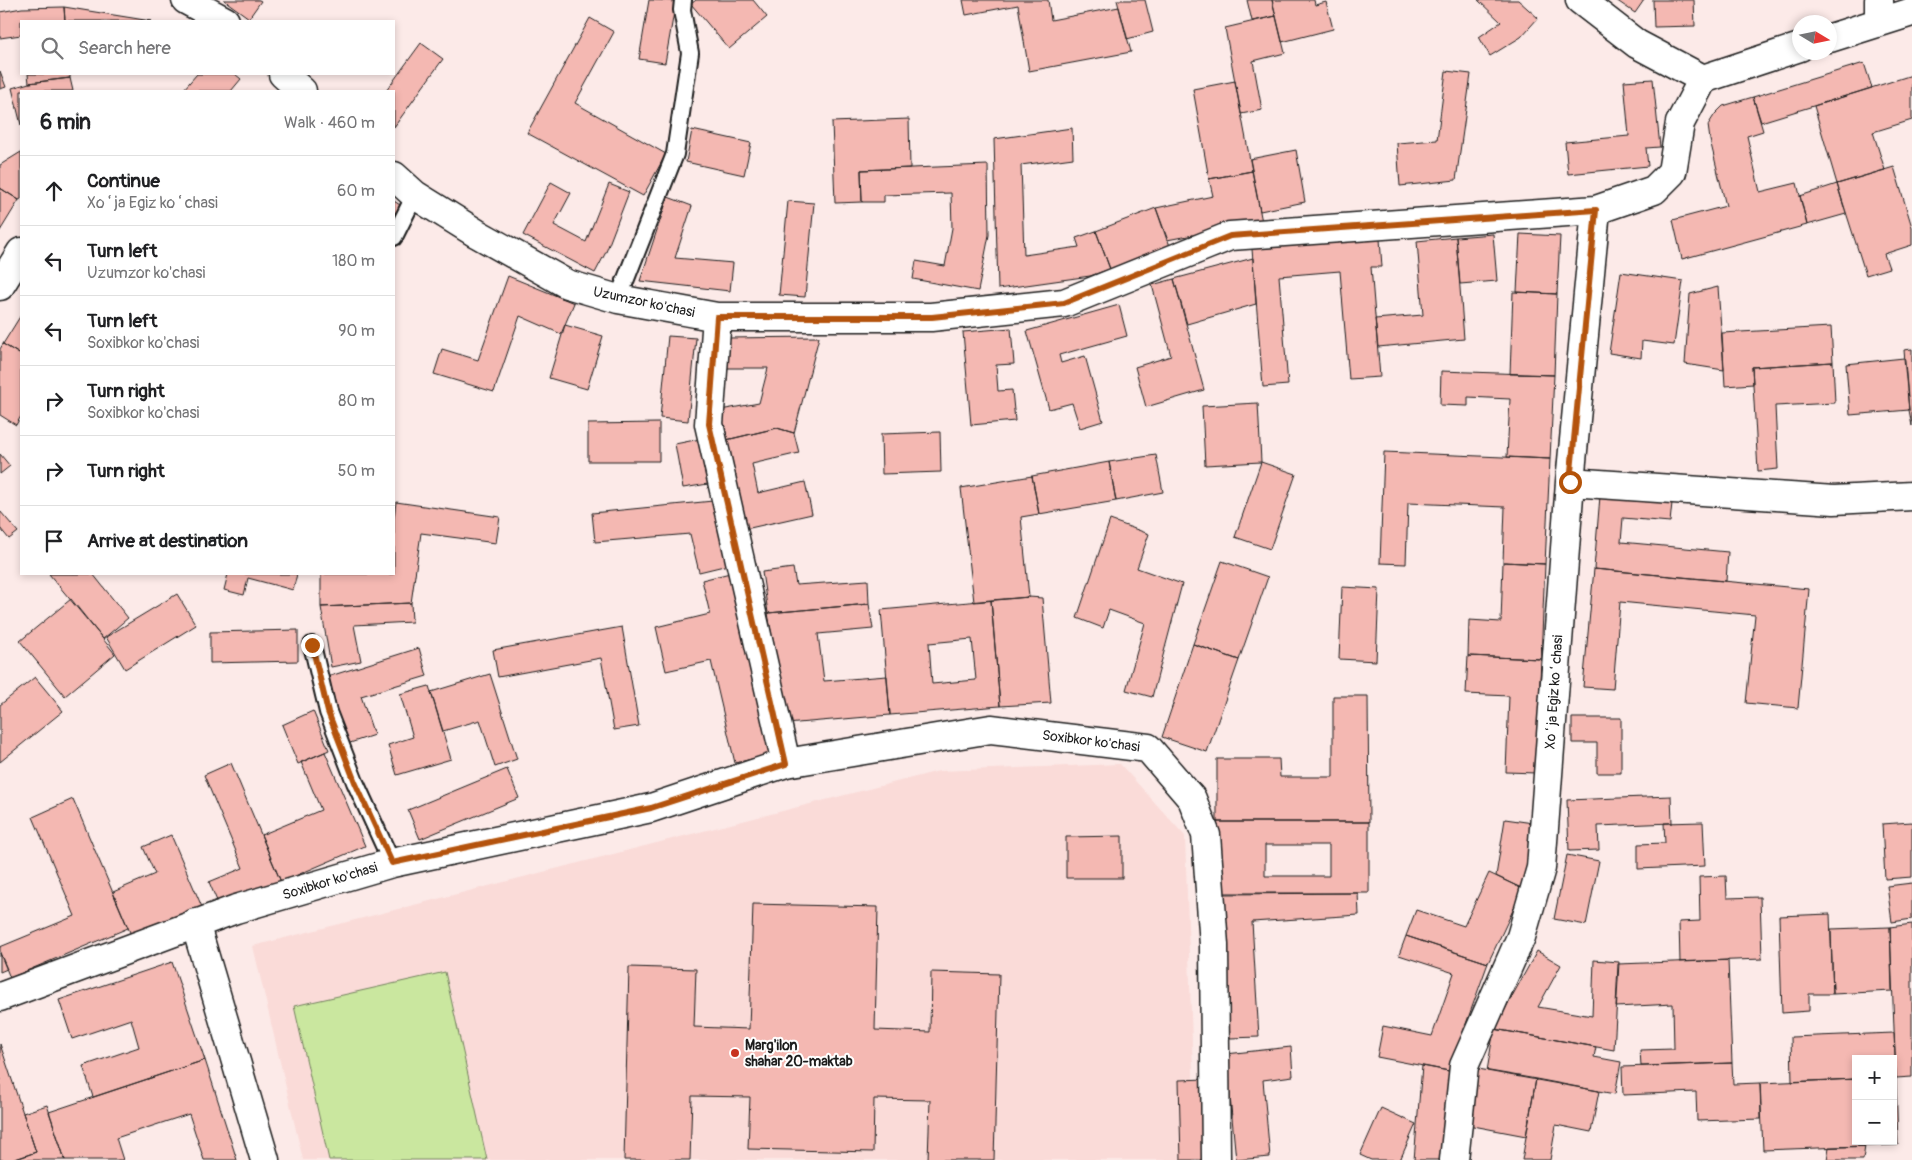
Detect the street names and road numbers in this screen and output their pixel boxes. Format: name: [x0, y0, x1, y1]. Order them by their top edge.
street label: Uzumzor ko'chasi: [592, 283, 697, 321]
street label: Xoʻja Egiz koʻchasi: [1542, 634, 1567, 750]
street label: Soxibkor ko'chasi: [1041, 727, 1141, 755]
street label: Soxibkor ko'chasi: [280, 858, 380, 904]

